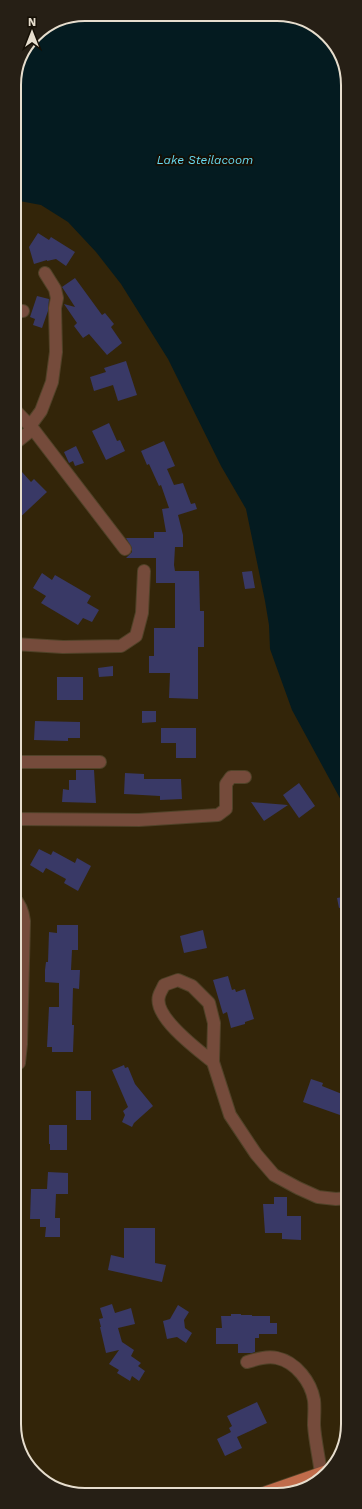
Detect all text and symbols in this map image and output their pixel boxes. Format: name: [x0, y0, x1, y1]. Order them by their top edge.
north arrow: [12, 12, 52, 52]
text: N: [28, 16, 36, 29]
water label: Lake Steilacoom: [157, 153, 253, 167]

